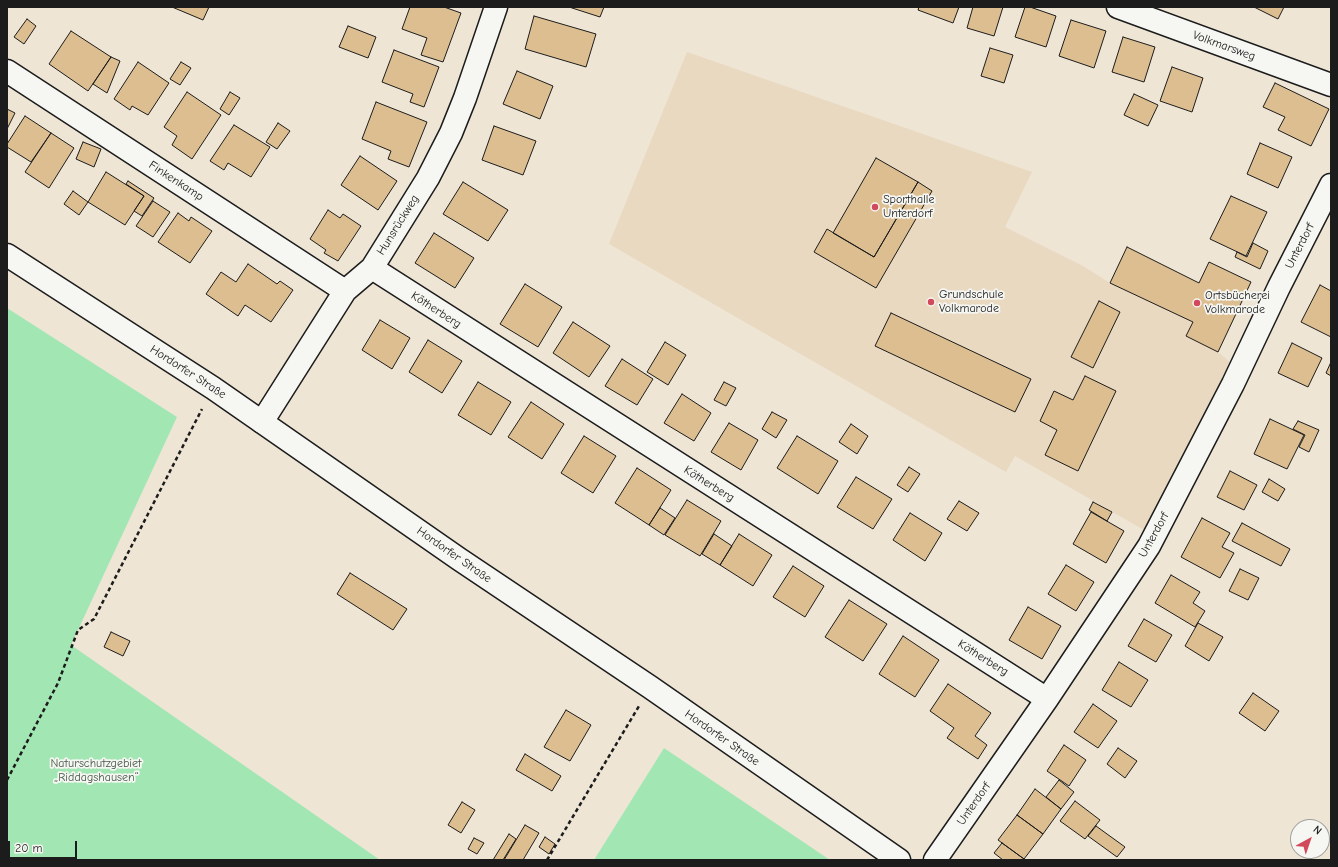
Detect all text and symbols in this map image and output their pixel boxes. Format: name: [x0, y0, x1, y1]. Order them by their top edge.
street label: Volkmarsweg: [1191, 28, 1257, 64]
street label: Finkenkamp: [146, 158, 206, 204]
street label: Hunsrückweg: [374, 192, 422, 258]
place label: Sporthalle Unterdorf: [883, 193, 934, 221]
marker: Sporthalle Unterdorf: [870, 202, 880, 212]
street label: Unterdorf: [1282, 221, 1318, 271]
street label: Kötherberg: [408, 288, 464, 332]
place label: Grundschule Volkmarode: [939, 288, 1003, 316]
place label: Ortsbücherei Volkmarode: [1205, 289, 1270, 317]
marker: Grundschule Volkmarode: [926, 297, 936, 307]
marker: Ortsbücherei Volkmarode: [1192, 298, 1202, 308]
street label: Hordorfer Straße: [147, 342, 229, 402]
street label: Kötherberg: [681, 463, 737, 505]
street label: Unterdorf: [1136, 510, 1172, 560]
street label: Hordorfer Straße: [414, 524, 494, 586]
street label: Kötherberg: [955, 637, 1011, 679]
street label: Hordorfer Straße: [682, 707, 762, 769]
park label: Naturschutzgebiet „Riddagshausen“: [50, 757, 142, 785]
street label: Unterdorf: [954, 780, 994, 828]
north arrow: [1290, 819, 1330, 859]
text: N: [1310, 823, 1324, 837]
scale bar: [10, 833, 79, 859]
text: 20 m: [15, 841, 43, 855]

